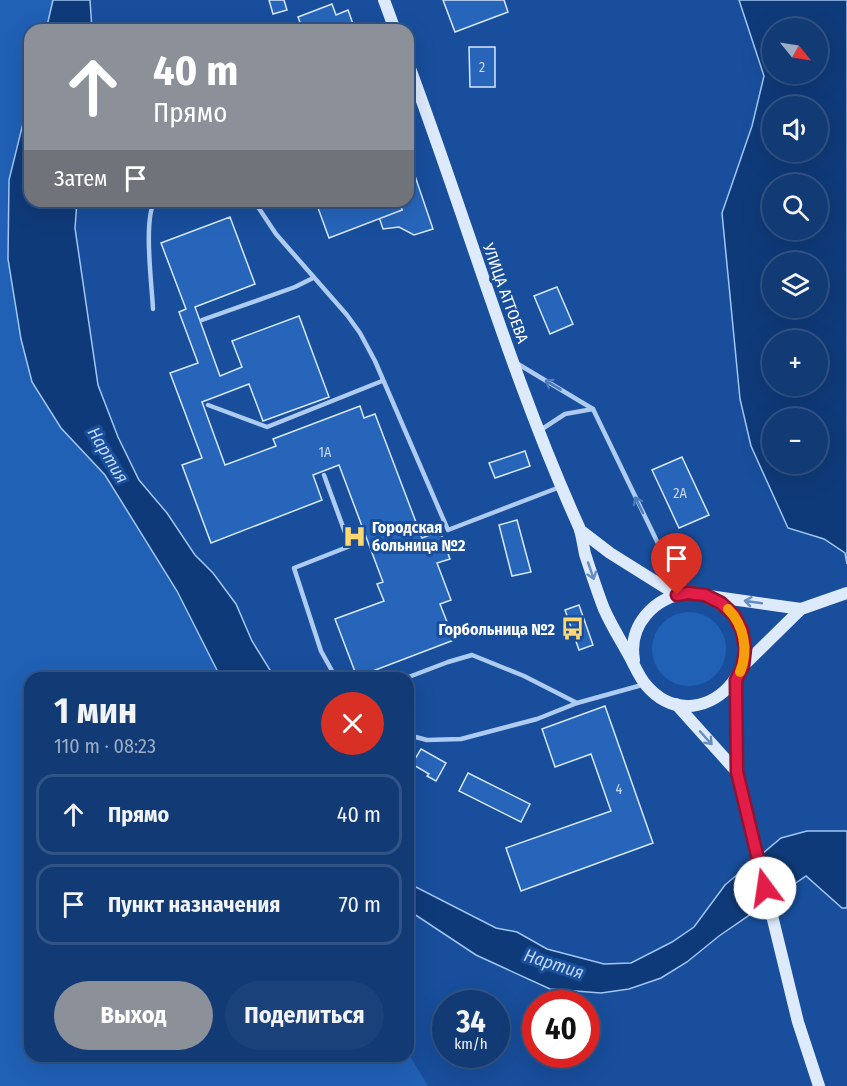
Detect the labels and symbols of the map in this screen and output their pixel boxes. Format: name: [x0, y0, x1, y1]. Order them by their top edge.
north arrow: [762, 18, 828, 84]
house number: 2: [479, 59, 485, 76]
street label: УЛИЦА АТТОЕВА: [478, 240, 533, 346]
one-way arrow: [545, 379, 562, 391]
water label: Нартия: [83, 423, 133, 487]
house number: 1А: [319, 444, 332, 461]
house number: 2А: [673, 485, 687, 502]
one-way arrow: [633, 497, 645, 515]
place label: Городская больница №2: [372, 518, 466, 555]
hospital icon: Городская больница №2: [341, 523, 367, 549]
pin: [651, 533, 702, 595]
one-way arrow: [586, 561, 597, 580]
one-way arrow: [744, 597, 764, 608]
bus stop icon: Горбольница №2: [560, 616, 586, 642]
place label: Горбольница №2: [439, 620, 556, 639]
one-way arrow: [699, 730, 713, 745]
house number: 4: [616, 781, 623, 798]
position arrow: [733, 856, 797, 920]
water label: Нартия: [521, 944, 587, 984]
speed limit sign: 40: [522, 990, 600, 1068]

